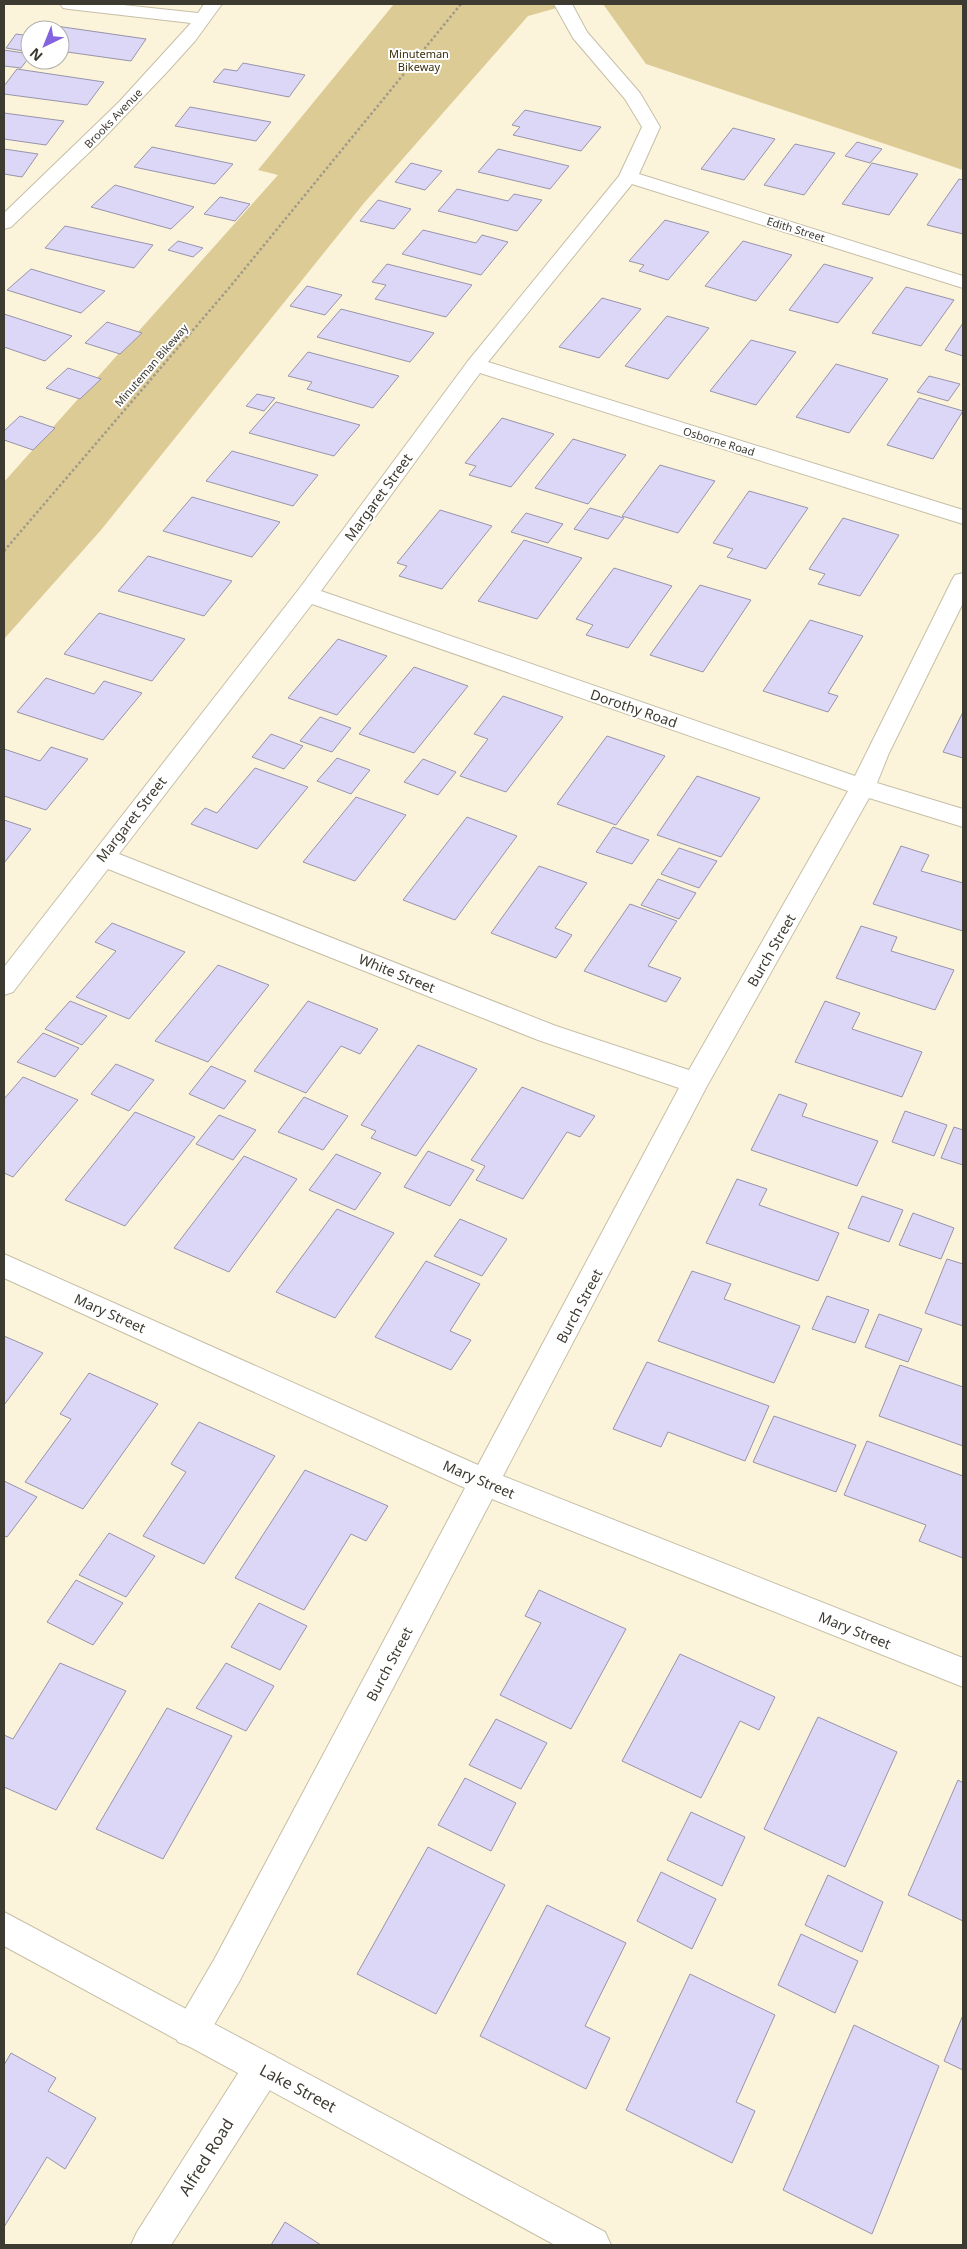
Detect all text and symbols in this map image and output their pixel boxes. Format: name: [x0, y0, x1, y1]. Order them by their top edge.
north arrow: [20, 20, 70, 70]
text: N: [25, 44, 46, 66]
park label: Minuteman Bikeway: [389, 46, 449, 74]
street label: Brooks Avenue: [81, 85, 145, 151]
street label: Edith Street: [765, 213, 827, 245]
street label: Minuteman Bikeway: [111, 320, 191, 410]
street label: Osborne Road: [681, 423, 757, 459]
street label: Margaret Street: [340, 449, 416, 545]
street label: Dorothy Road: [588, 684, 680, 732]
street label: Margaret Street: [92, 772, 170, 866]
street label: Burch Street: [742, 910, 800, 990]
street label: White Street: [356, 949, 438, 997]
street label: Burch Street: [552, 1266, 606, 1346]
street label: Mary Street: [71, 1289, 149, 1337]
street label: Mary Street: [440, 1455, 518, 1503]
street label: Mary Street: [816, 1607, 894, 1653]
street label: Burch Street: [362, 1624, 416, 1704]
street label: Lake Street: [256, 2059, 340, 2117]
street label: Alfred Road: [173, 2114, 239, 2200]

